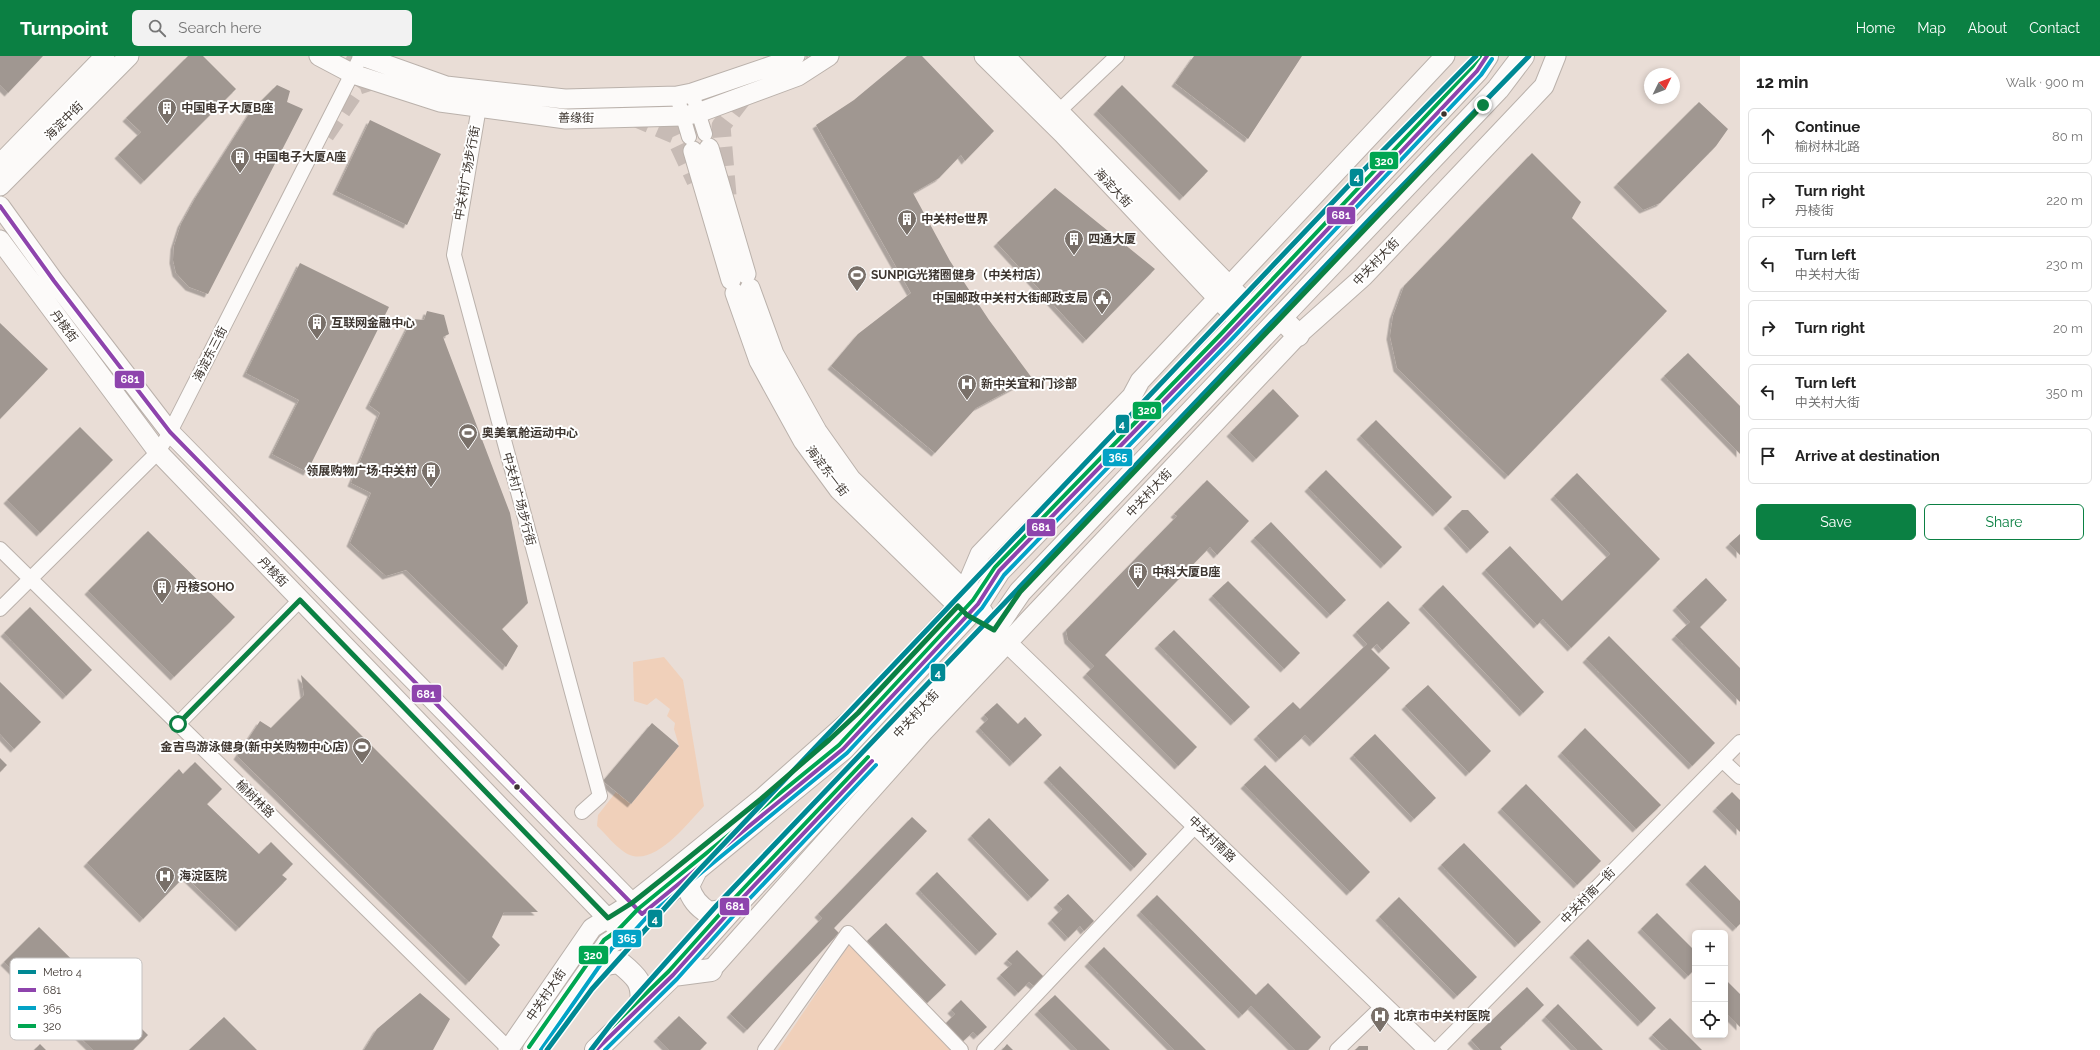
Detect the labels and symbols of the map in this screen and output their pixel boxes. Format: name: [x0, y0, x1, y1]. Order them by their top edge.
north arrow: [1644, 68, 1680, 104]
route end: [1474, 96, 1492, 114]
building icon: 中国电子大厦B座: [156, 97, 178, 125]
street label: 海淀中街: [42, 99, 86, 143]
place label: 中国电子大厦B座: [181, 101, 273, 115]
unlabelled marker: [1439, 109, 1449, 119]
street label: 善缘街: [558, 111, 594, 125]
street label: 中关村广场步行街: [452, 125, 482, 221]
building icon: 中国电子大厦A座: [229, 146, 251, 174]
place label: 中国电子大厦A座: [254, 150, 346, 164]
line badge: 320: [1369, 151, 1399, 170]
text: 320: [1374, 155, 1394, 168]
street label: 海淀大街: [1092, 166, 1134, 210]
line badge: 4: [1349, 168, 1364, 187]
text: 4: [1354, 171, 1360, 184]
line badge: 681: [1326, 206, 1356, 225]
building icon: 中关村e世界: [896, 208, 918, 236]
text: 681: [1332, 209, 1351, 222]
place label: 中关村e世界: [921, 212, 988, 226]
building icon: 四通大厦: [1063, 228, 1085, 256]
place label: 四通大厦: [1088, 232, 1136, 246]
street label: 中关村大街: [1350, 236, 1402, 288]
sports icon: SUNPIG光猪圈健身（中关村店）: [846, 264, 868, 292]
place label: SUNPIG光猪圈健身（中关村店）: [871, 268, 1048, 282]
public building icon: 中国邮政中关村大街邮政支局: [1091, 287, 1113, 315]
place label: 中国邮政中关村大街邮政支局: [932, 291, 1088, 305]
street label: 丹棱街: [48, 307, 80, 345]
building icon: 互联网金融中心: [306, 312, 328, 340]
place label: 互联网金融中心: [331, 316, 415, 330]
street label: 海淀东三街: [190, 324, 230, 384]
line badge: 681: [114, 370, 145, 389]
text: 681: [121, 373, 140, 386]
hospital icon: 新中关宜和门诊部: [956, 373, 978, 401]
place label: 新中关宜和门诊部: [981, 377, 1077, 391]
line badge: 320: [1132, 401, 1162, 420]
text: 320: [1137, 404, 1157, 417]
line badge: 4: [1115, 414, 1130, 434]
text: 4: [1119, 418, 1125, 431]
sports icon: 奥美氧舱运动中心: [457, 422, 479, 450]
place label: 奥美氧舱运动中心: [482, 426, 578, 440]
street label: 海淀东一街: [803, 443, 851, 499]
line badge: 365: [1102, 448, 1133, 467]
street label: 中关村广场步行街: [500, 451, 538, 547]
text: 365: [1109, 451, 1127, 464]
building icon: 领展购物广场·中关村: [420, 460, 442, 488]
place label: 领展购物广场·中关村: [306, 464, 417, 478]
street label: 中关村大街: [1123, 466, 1175, 520]
line badge: 681: [1026, 518, 1056, 537]
text: 681: [1032, 521, 1051, 534]
street label: 丹棱街: [255, 554, 291, 590]
building icon: 中科大厦B座: [1127, 561, 1149, 589]
place label: 中科大厦B座: [1152, 565, 1220, 579]
building icon: 丹棱SOHO: [151, 576, 173, 604]
place label: 丹棱SOHO: [176, 580, 234, 594]
line badge: 4: [930, 663, 946, 682]
text: 4: [935, 667, 941, 680]
line badge: 681: [411, 684, 442, 703]
street label: 中关村大街: [890, 687, 942, 741]
text: 681: [417, 688, 436, 701]
route start: [169, 715, 187, 733]
sports icon: 金吉鸟游泳健身(新中关购物中心店): [351, 736, 373, 764]
place label: 金吉鸟游泳健身(新中关购物中心店): [161, 740, 348, 754]
street label: 榆树林路: [233, 777, 277, 821]
unlabelled marker: [512, 782, 522, 792]
street label: 中关村南路: [1186, 813, 1238, 865]
hospital icon: 海淀医院: [154, 865, 176, 893]
street label: 中关村南一街: [1558, 865, 1618, 927]
place label: 海淀医院: [179, 869, 227, 883]
line badge: 681: [719, 897, 750, 916]
text: 681: [726, 900, 745, 913]
line badge: 4: [647, 909, 663, 928]
text: 4: [652, 913, 658, 926]
line badge: 365: [612, 929, 642, 948]
text: 365: [618, 932, 636, 945]
line badge: 320: [578, 945, 609, 965]
text: 320: [583, 949, 603, 962]
legend: [10, 958, 142, 1040]
text: Metro 4: [43, 966, 82, 979]
street label: 中关村大街: [523, 966, 569, 1024]
text: 681: [43, 984, 61, 997]
text: 365: [43, 1002, 62, 1015]
hospital icon: 北京市中关村医院: [1369, 1005, 1391, 1033]
place label: 北京市中关村医院: [1394, 1009, 1490, 1023]
text: 320: [43, 1020, 62, 1033]

